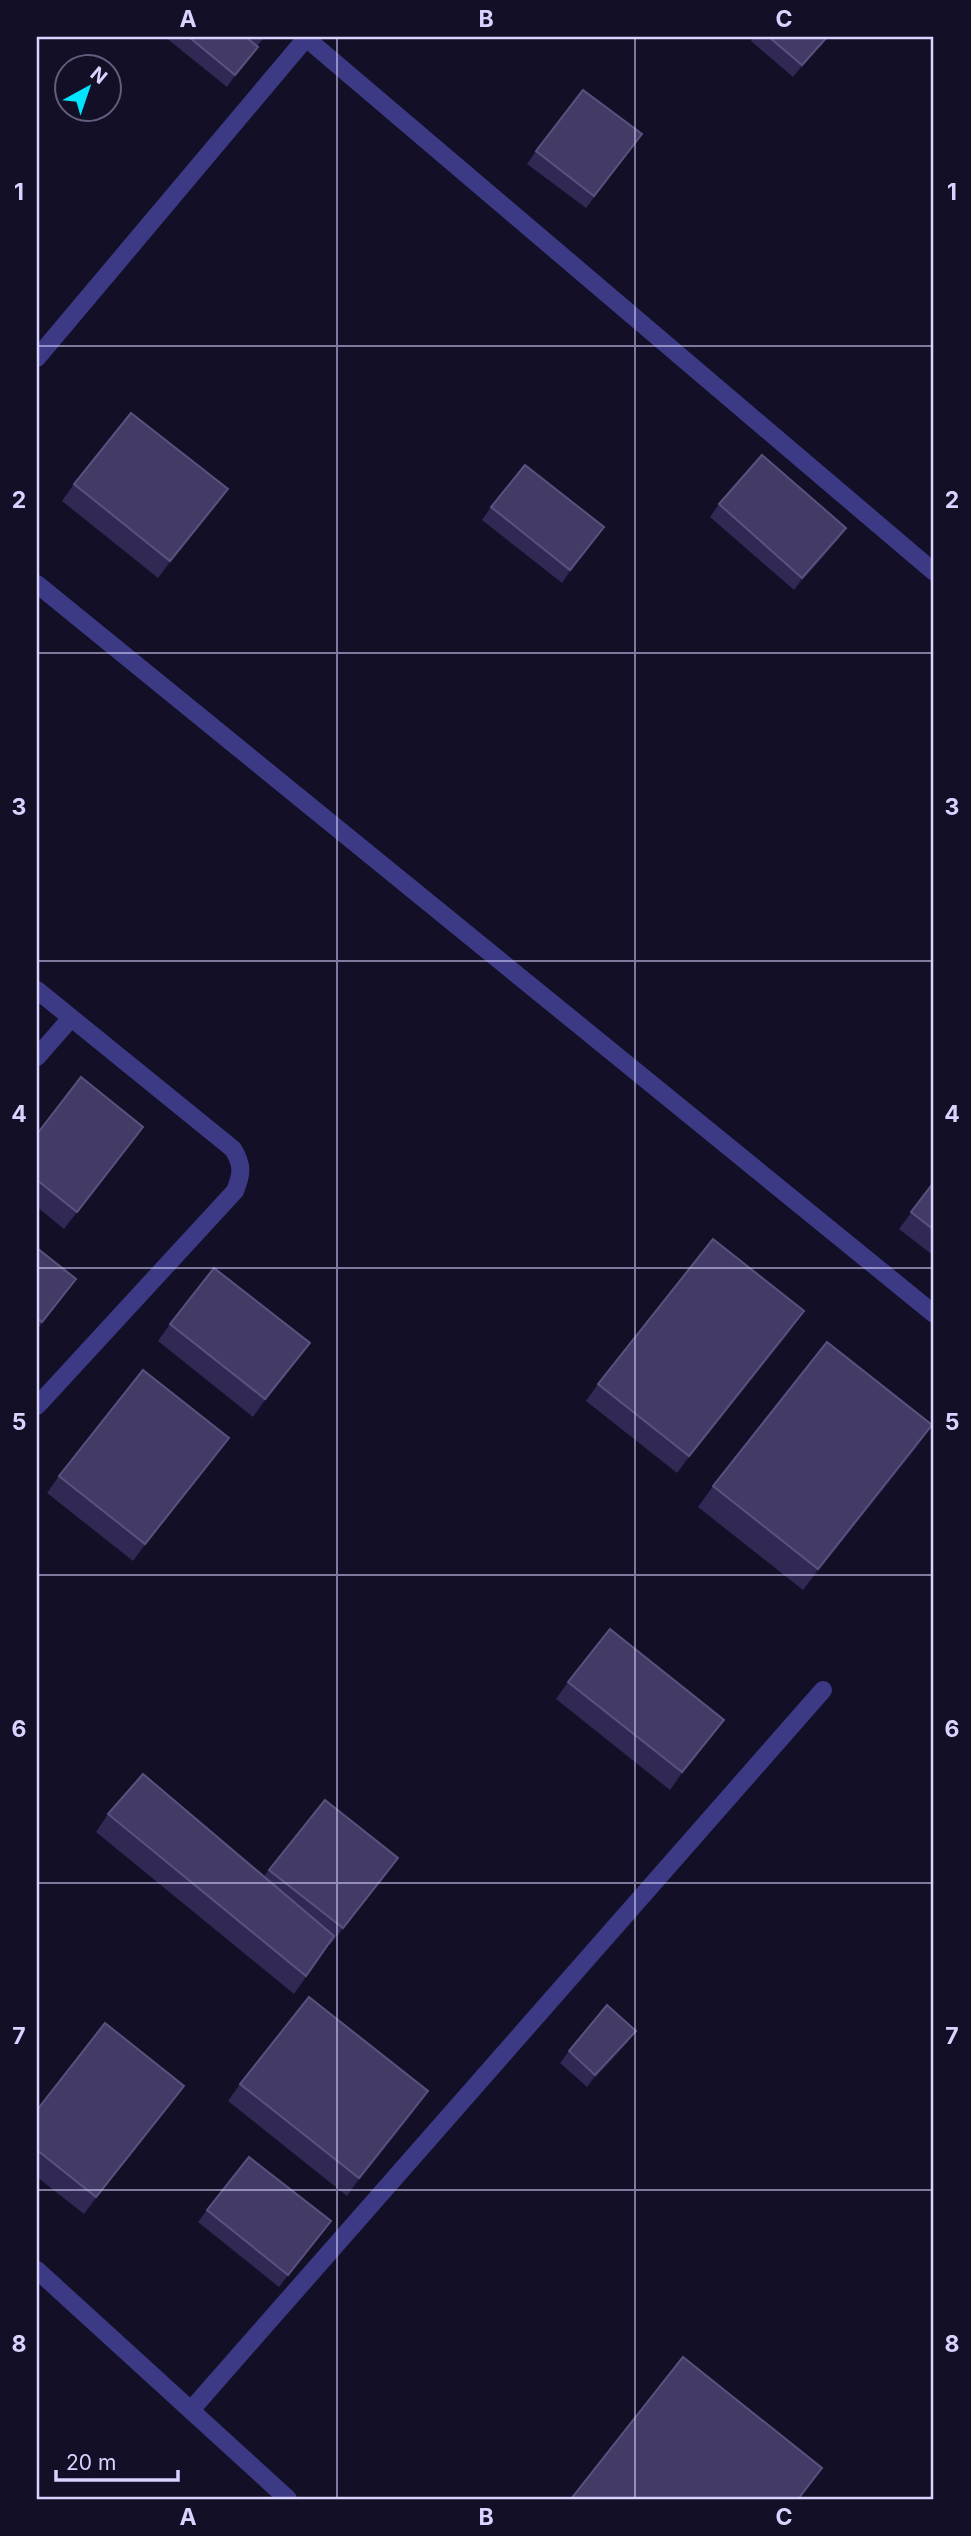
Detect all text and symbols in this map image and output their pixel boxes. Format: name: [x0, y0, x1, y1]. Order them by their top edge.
text: A: [179, 5, 197, 33]
text: B: [478, 5, 494, 33]
text: C: [775, 5, 793, 33]
north arrow: [52, 52, 122, 122]
text: N: [86, 62, 112, 89]
text: 1: [14, 178, 24, 206]
text: 1: [947, 178, 957, 206]
text: 2: [12, 486, 26, 514]
text: 2: [945, 486, 959, 514]
text: 3: [12, 793, 26, 821]
text: 3: [945, 793, 959, 821]
text: 4: [11, 1100, 27, 1128]
text: 4: [944, 1100, 960, 1128]
text: 5: [12, 1408, 26, 1436]
text: 5: [945, 1408, 959, 1436]
text: 6: [12, 1715, 26, 1743]
text: 6: [945, 1715, 959, 1743]
text: 7: [12, 2022, 26, 2050]
text: 7: [945, 2022, 959, 2050]
text: 8: [12, 2330, 26, 2358]
text: 8: [945, 2330, 959, 2358]
scale bar: [56, 2438, 178, 2482]
text: 20 m: [66, 2450, 116, 2475]
text: A: [179, 2503, 197, 2531]
text: B: [478, 2503, 494, 2531]
text: C: [775, 2503, 793, 2531]

